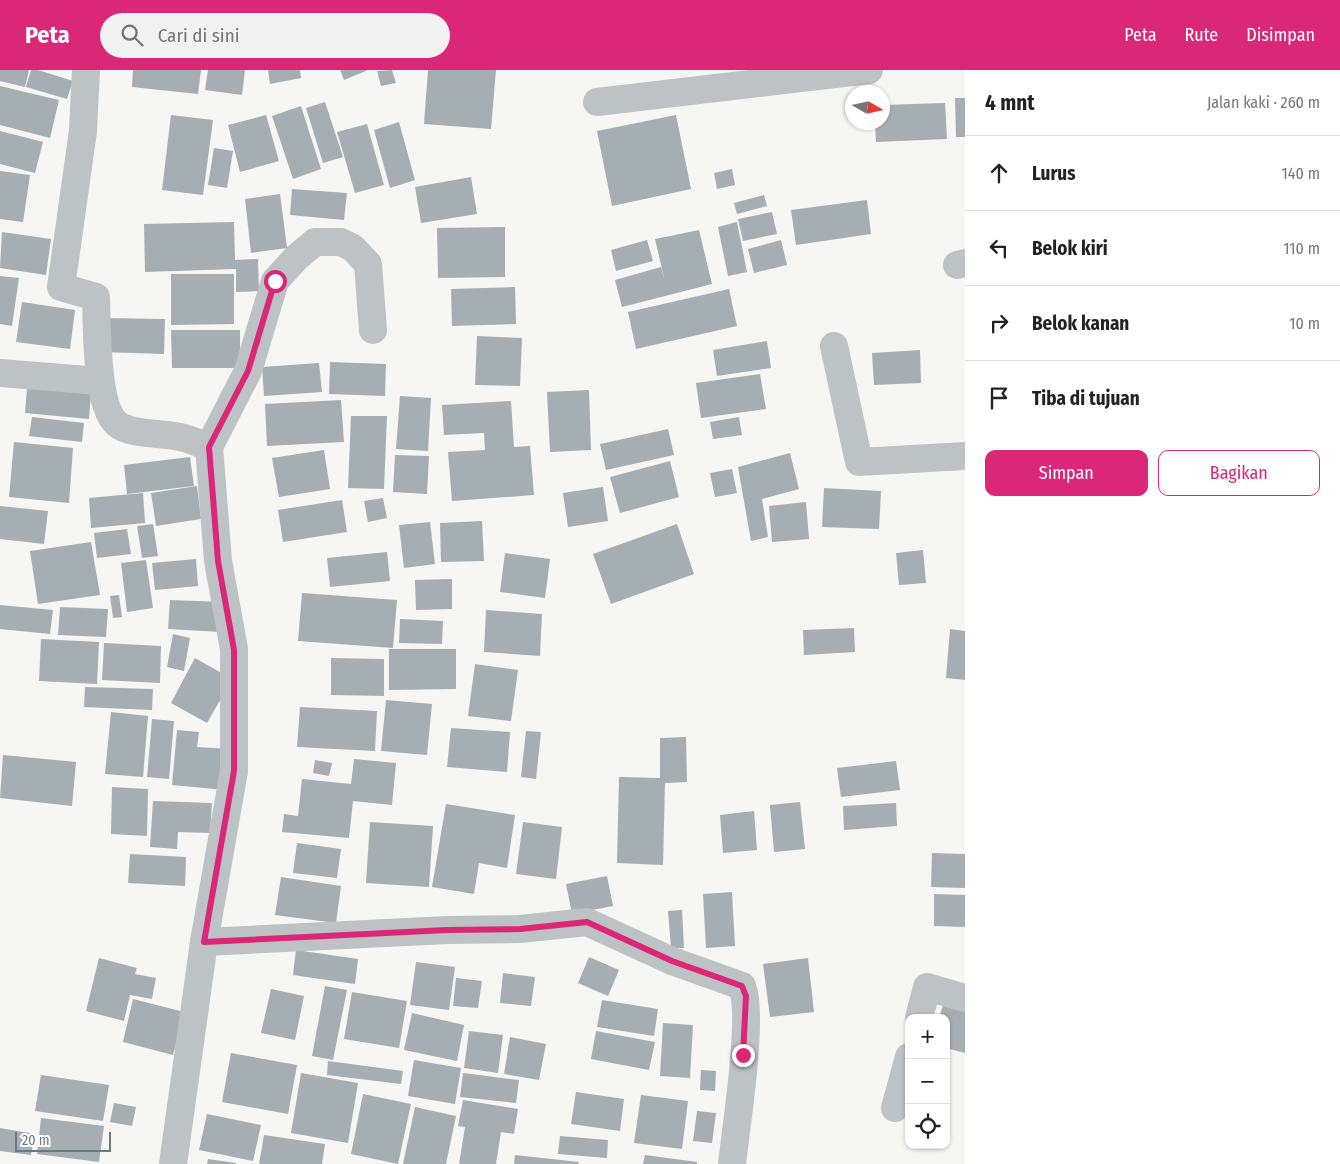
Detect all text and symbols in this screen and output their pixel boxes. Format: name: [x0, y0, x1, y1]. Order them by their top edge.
search box: [100, 13, 450, 58]
text: Peta: [25, 21, 70, 49]
icon: search: [118, 21, 146, 49]
text: Cari di sini: [158, 24, 239, 47]
text: Peta: [1124, 24, 1156, 46]
text: Rute: [1184, 24, 1218, 46]
text: Disimpan: [1246, 24, 1315, 46]
north arrow: [845, 85, 890, 130]
text: 4 mnt: [985, 90, 1035, 116]
text: Jalan kaki · 260 m: [1207, 93, 1320, 112]
icon: ahead: [985, 159, 1013, 187]
text: Lurus: [1032, 162, 1076, 185]
text: 140 m: [1282, 164, 1320, 183]
icon: left: [985, 234, 1013, 262]
text: Belok kiri: [1032, 237, 1108, 260]
text: 110 m: [1283, 239, 1320, 258]
route start: [264, 270, 287, 293]
icon: right: [985, 309, 1013, 337]
text: Belok kanan: [1032, 312, 1129, 335]
text: 10 m: [1289, 314, 1320, 333]
icon: arrive: [985, 384, 1013, 412]
text: Tiba di tujuan: [1032, 387, 1140, 410]
button: Simpan: [985, 450, 1148, 496]
button: Bagikan: [1158, 450, 1320, 496]
map controls: [905, 1014, 950, 1149]
button: +: [905, 1014, 950, 1059]
route end: [732, 1044, 755, 1067]
button: −: [905, 1059, 950, 1104]
button: locate: [905, 1104, 950, 1149]
scale bar: [15, 1129, 111, 1152]
text: 20 m: [22, 1132, 50, 1149]

